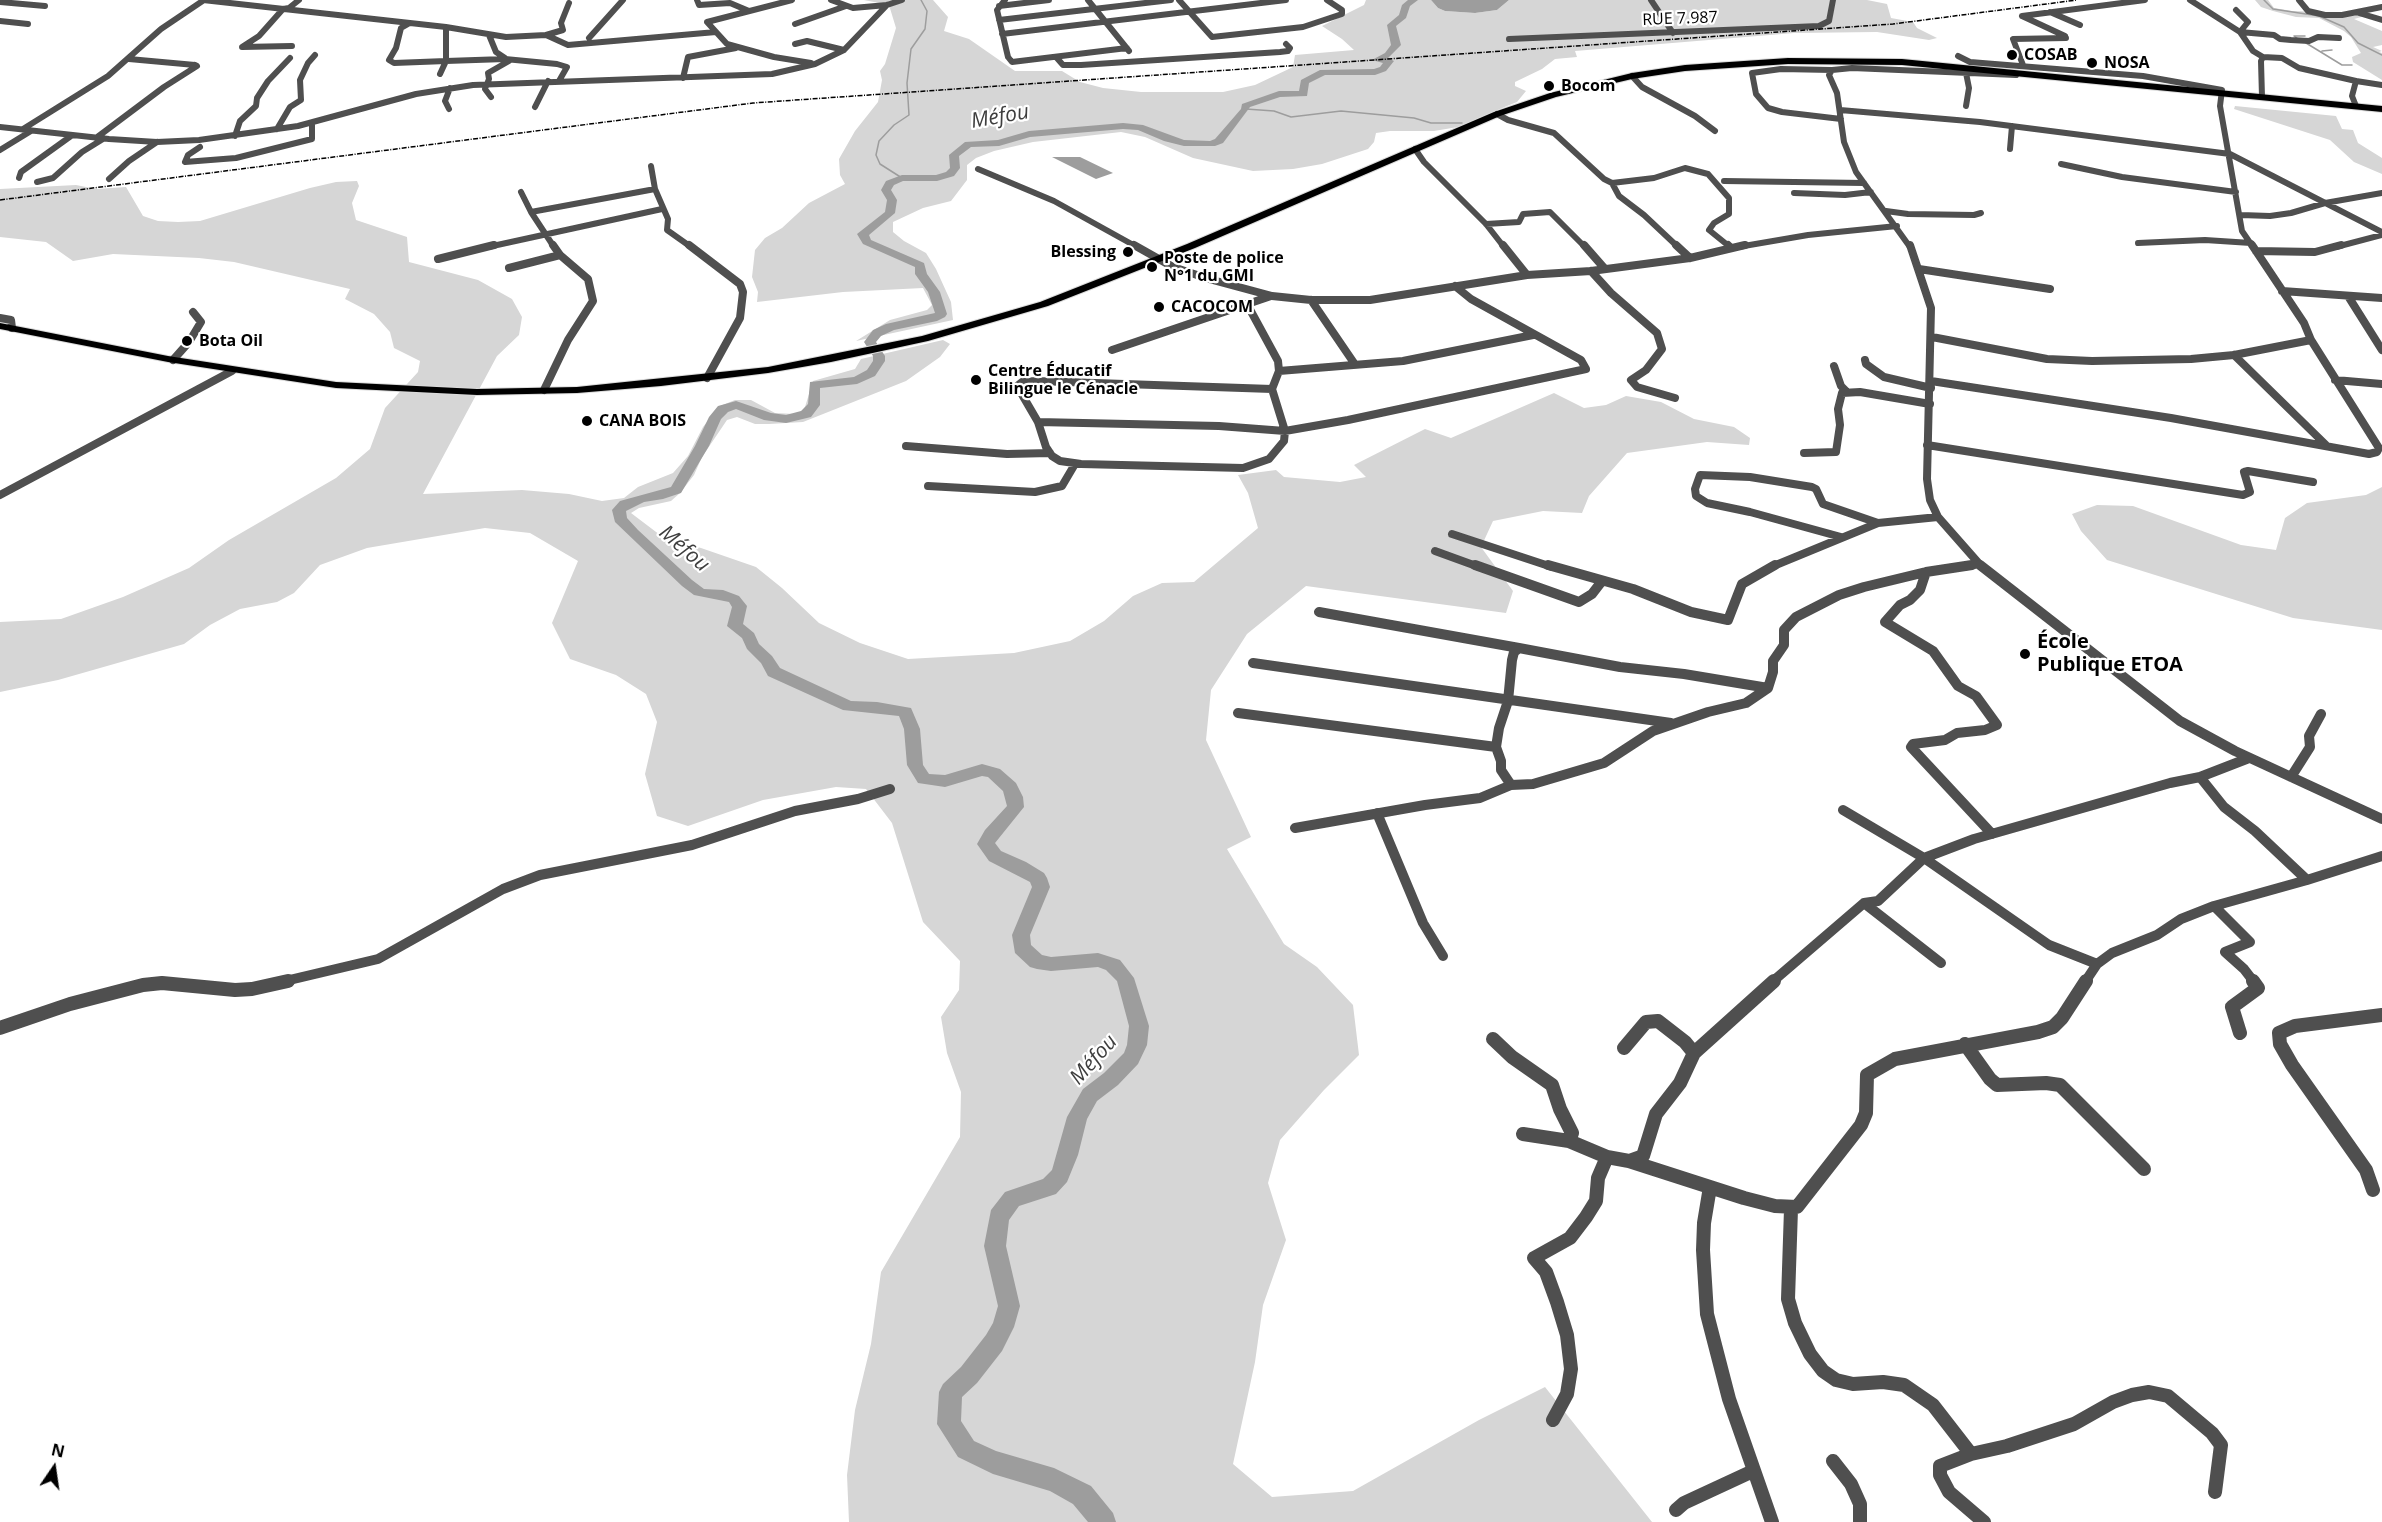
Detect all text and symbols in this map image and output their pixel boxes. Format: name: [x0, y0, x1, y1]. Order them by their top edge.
street label: RUE 7.987: [1642, 8, 1718, 30]
place label: COSAB: [2024, 45, 2078, 65]
marker: COSAB: [2005, 48, 2019, 62]
place label: NOSA: [2104, 53, 2150, 73]
marker: NOSA: [2085, 56, 2099, 70]
place label: Bocom: [1561, 76, 1616, 96]
marker: Bocom: [1542, 79, 1556, 93]
water label: Méfou: [969, 100, 1031, 134]
place label: Blessing: [1051, 242, 1116, 262]
marker: Blessing: [1121, 245, 1135, 259]
place label: Poste de police N°1 du GMI: [1164, 248, 1284, 286]
marker: Poste de police N°1 du GMI: [1145, 260, 1159, 274]
place label: CACOCOM: [1171, 297, 1253, 317]
marker: CACOCOM: [1152, 300, 1166, 314]
place label: Bota Oil: [199, 331, 263, 351]
marker: Bota Oil: [180, 334, 194, 348]
place label: Centre Éducatif Bilingue le Cénacle: [988, 361, 1138, 399]
marker: Centre Éducatif Bilingue le Cénacle: [969, 373, 983, 387]
place label: CANA BOIS: [599, 411, 686, 431]
marker: CANA BOIS: [580, 414, 594, 428]
water label: Méfou: [654, 520, 714, 578]
place label: École Publique ETOA: [2037, 630, 2183, 677]
marker: École Publique ETOA: [2018, 647, 2032, 661]
water label: Méfou: [1065, 1030, 1123, 1090]
north arrow: [24, 1438, 84, 1498]
text: N: [49, 1438, 67, 1463]

